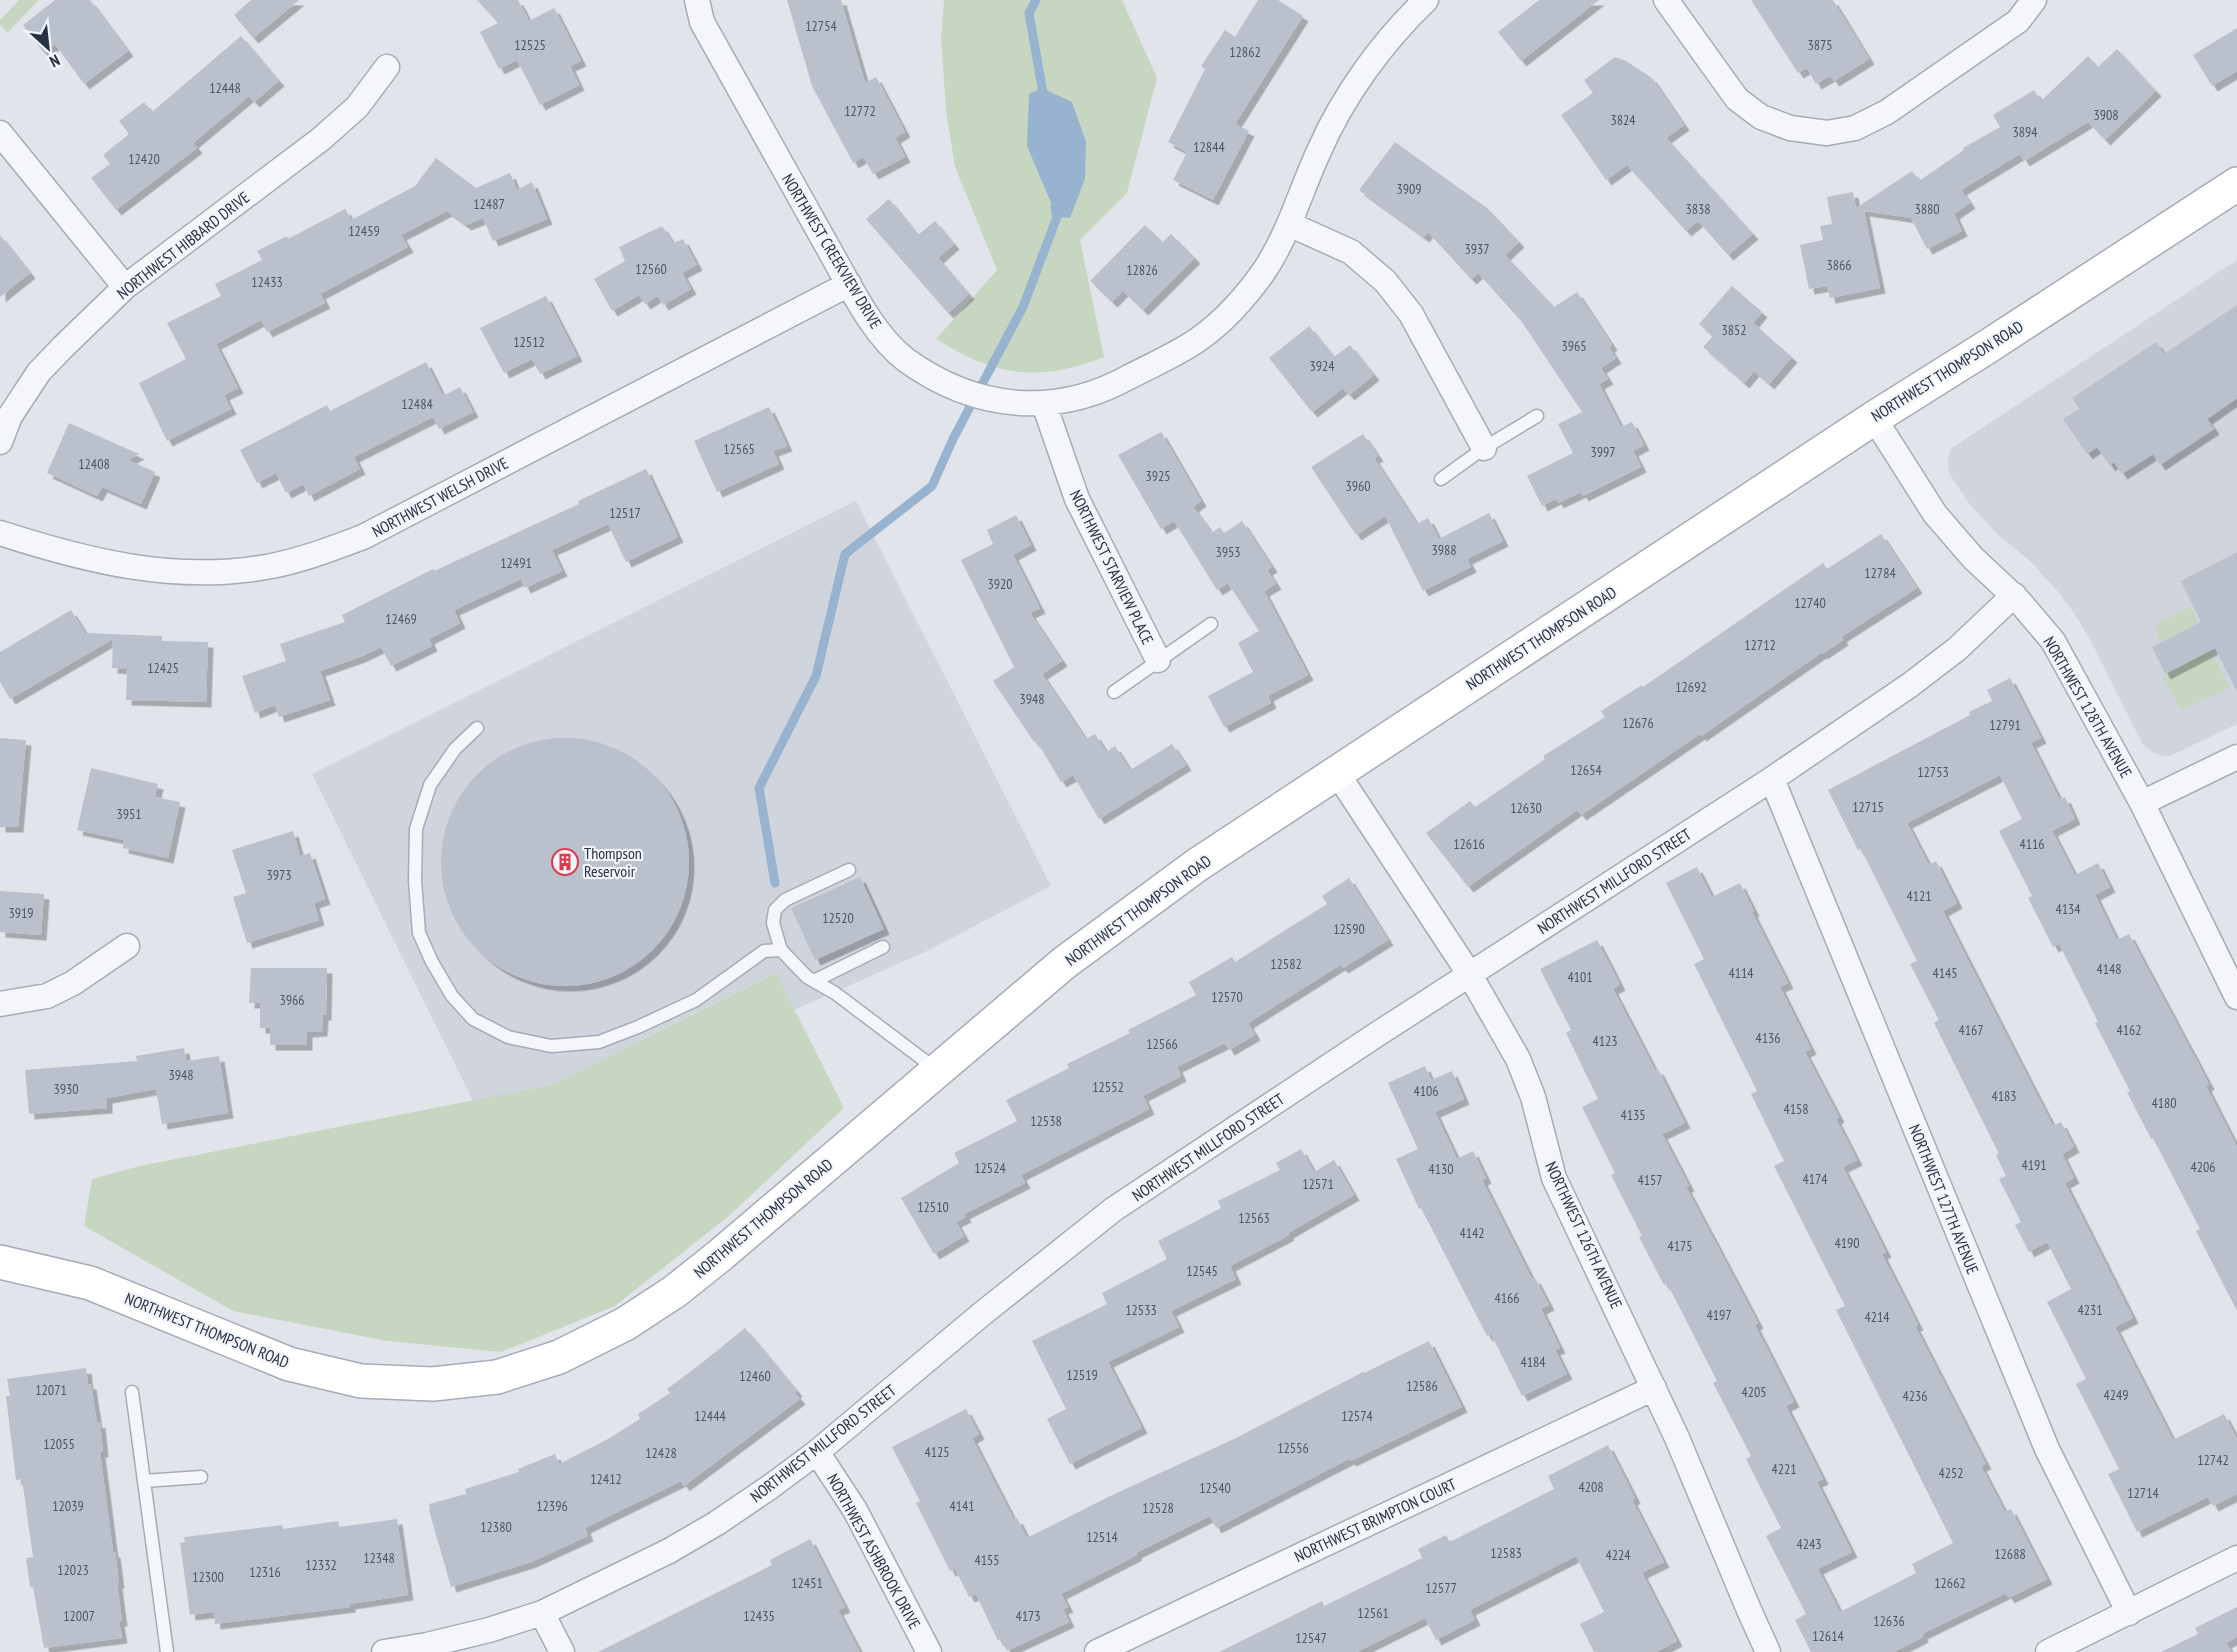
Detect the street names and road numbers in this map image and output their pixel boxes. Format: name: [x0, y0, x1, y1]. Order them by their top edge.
street label: NORTHWEST CREEKVIEW DRIVE: [778, 170, 886, 332]
street label: NORTHWEST HIBBARD DRIVE: [113, 187, 253, 303]
street label: NORTHWEST THOMPSON ROAD: [1867, 316, 2027, 426]
street label: NORTHWEST WELSH DRIVE: [368, 453, 512, 541]
street label: NORTHWEST STARVIEW PLACE: [1066, 486, 1158, 648]
street label: NORTHWEST THOMPSON ROAD: [1462, 582, 1620, 694]
street label: NORTHWEST 128TH AVENUE: [2039, 633, 2137, 781]
street label: NORTHWEST MILLFORD STREET: [1533, 824, 1695, 938]
street label: NORTHWEST THOMPSON ROAD: [1061, 850, 1215, 970]
street label: NORTHWEST MILLFORD STREET: [1128, 1089, 1288, 1205]
street label: NORTHWEST 127TH AVENUE: [1905, 1121, 1983, 1277]
street label: NORTHWEST THOMPSON ROAD: [689, 1154, 837, 1282]
street label: NORTHWEST 126TH AVENUE: [1541, 1158, 1627, 1312]
street label: NORTHWEST THOMPSON ROAD: [122, 1288, 292, 1372]
street label: NORTHWEST MILLFORD STREET: [746, 1380, 900, 1506]
street label: NORTHWEST ASHBROOK DRIVE: [823, 1470, 925, 1632]
street label: NORTHWEST BRIMPTON COURT: [1291, 1474, 1459, 1566]

